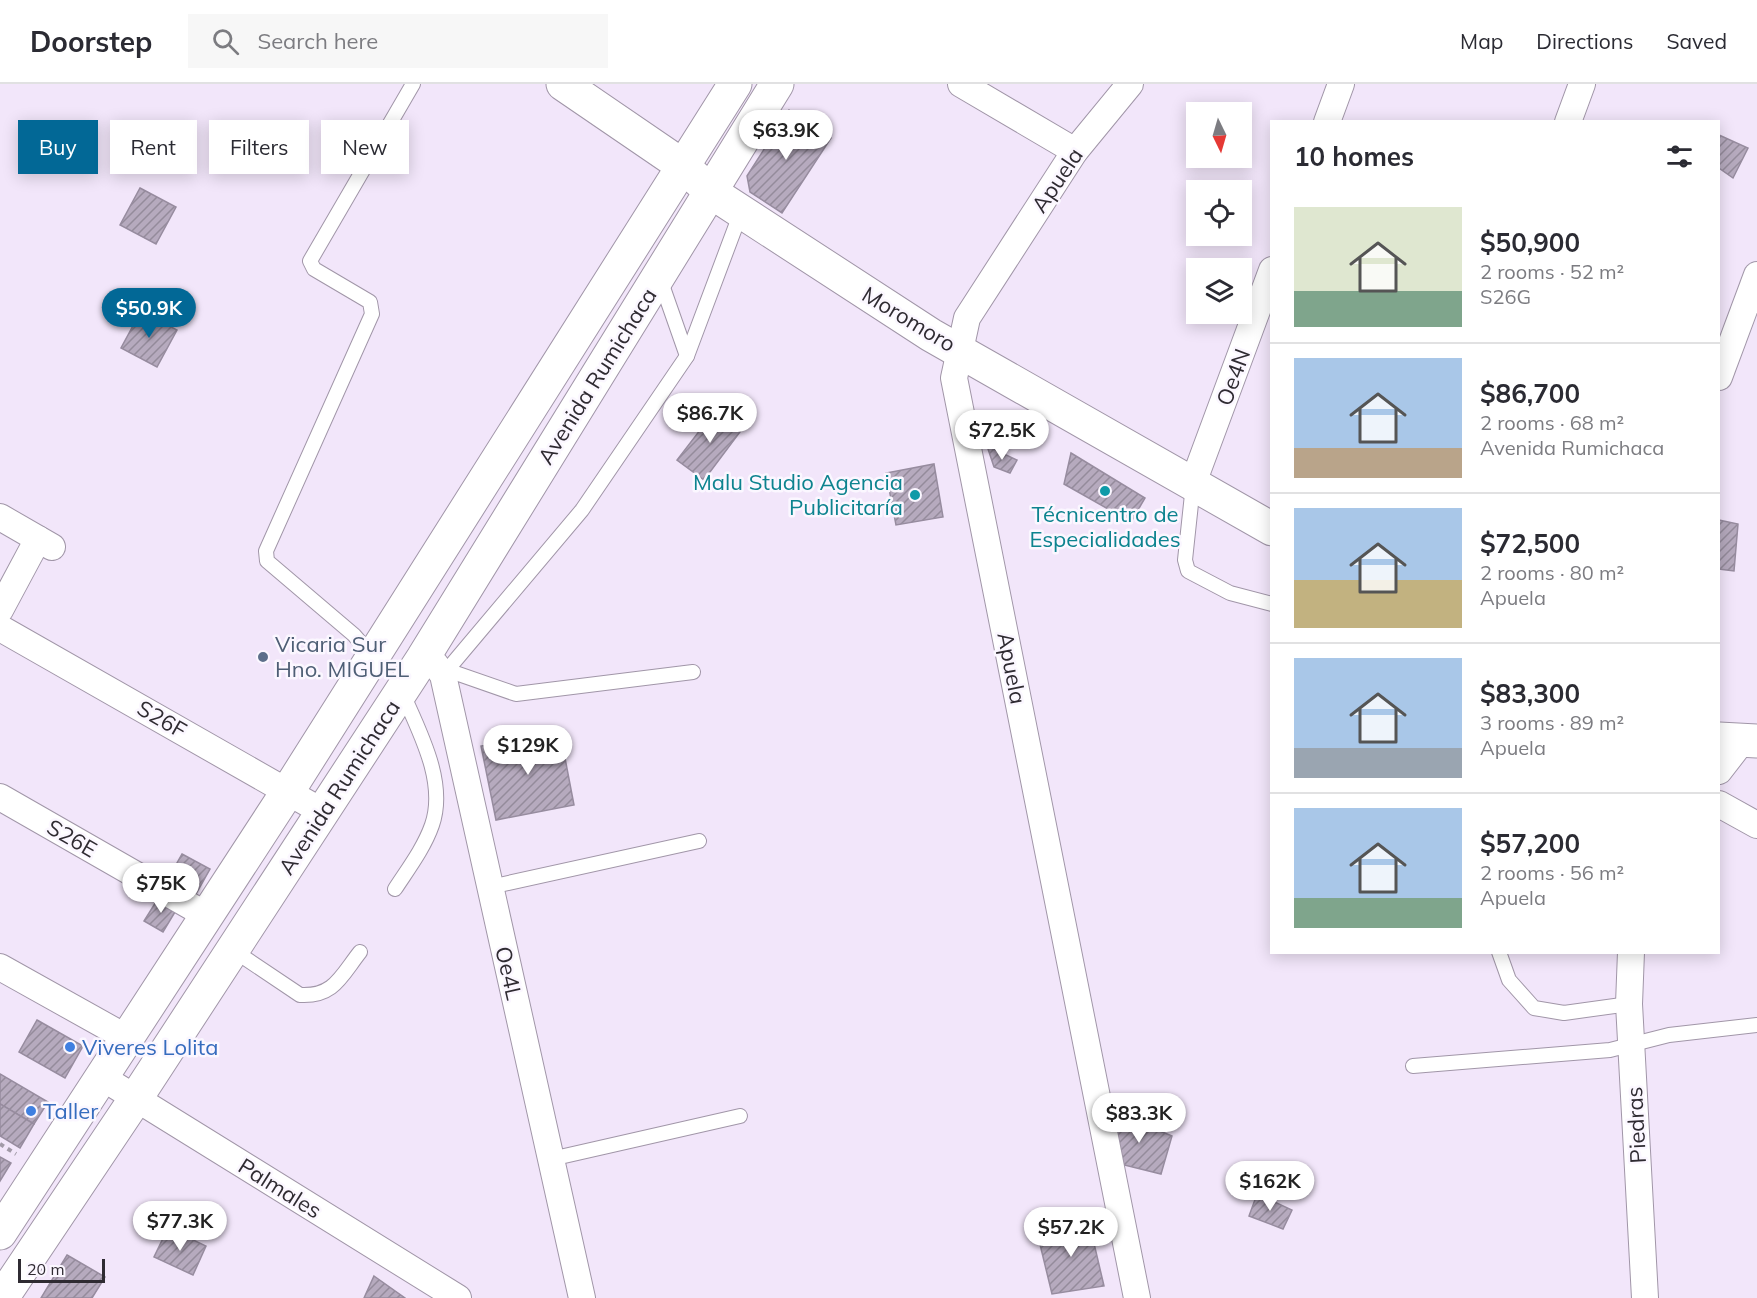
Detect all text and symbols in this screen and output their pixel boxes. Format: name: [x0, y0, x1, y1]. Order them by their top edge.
search box: [188, 14, 608, 68]
text: Doorstep: [30, 24, 152, 59]
icon: search: [209, 25, 242, 58]
text: Search here: [257, 27, 378, 55]
text: Map: [1460, 28, 1503, 54]
text: Directions: [1536, 28, 1633, 54]
text: Saved: [1666, 28, 1727, 54]
north arrow: [1186, 102, 1252, 168]
map controls: [1186, 102, 1252, 324]
pin: $63.9K: [737, 110, 835, 161]
text: $63.9K: [753, 117, 819, 142]
chip: Buy: [18, 120, 98, 174]
chip: Rent: [110, 120, 197, 174]
chip: Filters: [209, 120, 309, 174]
chip: New: [321, 120, 409, 174]
text: 10 homes: [1294, 140, 1414, 173]
icon: filters: [1663, 140, 1696, 173]
street label: Apuela: [1025, 142, 1089, 218]
button: locate: [1186, 180, 1252, 246]
text: $50,900: [1480, 226, 1580, 259]
icon: home: [1342, 231, 1414, 303]
button: layers: [1186, 258, 1252, 324]
text: 2 rooms · 52 m²: [1480, 259, 1624, 284]
street label: Moromoro: [857, 280, 961, 358]
street label: Avenida Rumichaca: [531, 283, 663, 469]
text: S26G: [1480, 284, 1531, 309]
pin: $50.9K: [100, 288, 198, 339]
text: $50.9K: [116, 295, 182, 320]
street label: Oe4N: [1210, 345, 1256, 409]
text: $86,700: [1480, 377, 1580, 410]
icon: home: [1342, 382, 1414, 454]
pin: $86.7K: [661, 393, 759, 444]
text: $86.7K: [677, 400, 743, 425]
pin: $72.5K: [953, 410, 1051, 461]
text: 2 rooms · 68 m²: [1480, 410, 1624, 435]
text: $72.5K: [969, 417, 1035, 442]
text: Avenida Rumichaca: [1480, 435, 1664, 460]
place label: Malu Studio Agencia Publicitaría: [693, 468, 903, 521]
marker: Técnicentro de Especialidades: [1098, 484, 1112, 498]
marker: Malu Studio Agencia Publicitaría: [908, 488, 922, 502]
place label: Técnicentro de Especialidades: [1029, 500, 1181, 553]
text: $72,500: [1480, 527, 1580, 560]
icon: home: [1342, 532, 1414, 604]
text: 2 rooms · 80 m²: [1480, 560, 1624, 585]
text: Apuela: [1480, 585, 1546, 610]
place label: Vicaria Sur Hno. MIGUEL: [275, 630, 409, 683]
street label: Apuela: [991, 630, 1033, 706]
marker: Vicaria Sur Hno. MIGUEL: [256, 650, 270, 664]
text: $83,300: [1480, 677, 1580, 710]
icon: home: [1342, 682, 1414, 754]
street label: S26F: [132, 694, 192, 744]
street label: Avenida Rumichaca: [272, 694, 406, 880]
text: 3 rooms · 89 m²: [1480, 710, 1624, 735]
pin: $129K: [486, 725, 570, 776]
text: $129K: [497, 732, 559, 757]
text: Apuela: [1480, 735, 1546, 760]
street label: S26E: [42, 813, 102, 863]
text: $57,200: [1480, 827, 1580, 860]
icon: home: [1342, 832, 1414, 904]
text: 2 rooms · 56 m²: [1480, 860, 1624, 885]
pin: $75K: [125, 863, 197, 914]
text: $75K: [136, 870, 186, 895]
text: Apuela: [1480, 885, 1546, 910]
street label: Oe4L: [489, 943, 529, 1003]
place label: Viveres Lolita: [82, 1033, 218, 1061]
marker: Viveres Lolita: [63, 1040, 77, 1054]
street label: Piedras: [1620, 1086, 1652, 1164]
pin: $83.3K: [1090, 1093, 1188, 1144]
place label: Taller: [43, 1097, 98, 1125]
text: $83.3K: [1106, 1100, 1172, 1125]
marker: Taller: [24, 1104, 38, 1118]
street label: Palmales: [233, 1152, 327, 1224]
pin: $162K: [1228, 1161, 1312, 1212]
text: $162K: [1239, 1168, 1301, 1193]
pin: $77.3K: [131, 1201, 229, 1252]
pin: $57.2K: [1022, 1207, 1120, 1258]
text: $77.3K: [147, 1208, 213, 1233]
text: $57.2K: [1038, 1214, 1104, 1239]
scale bar: [18, 1256, 105, 1284]
text: 20 m: [27, 1259, 64, 1279]

